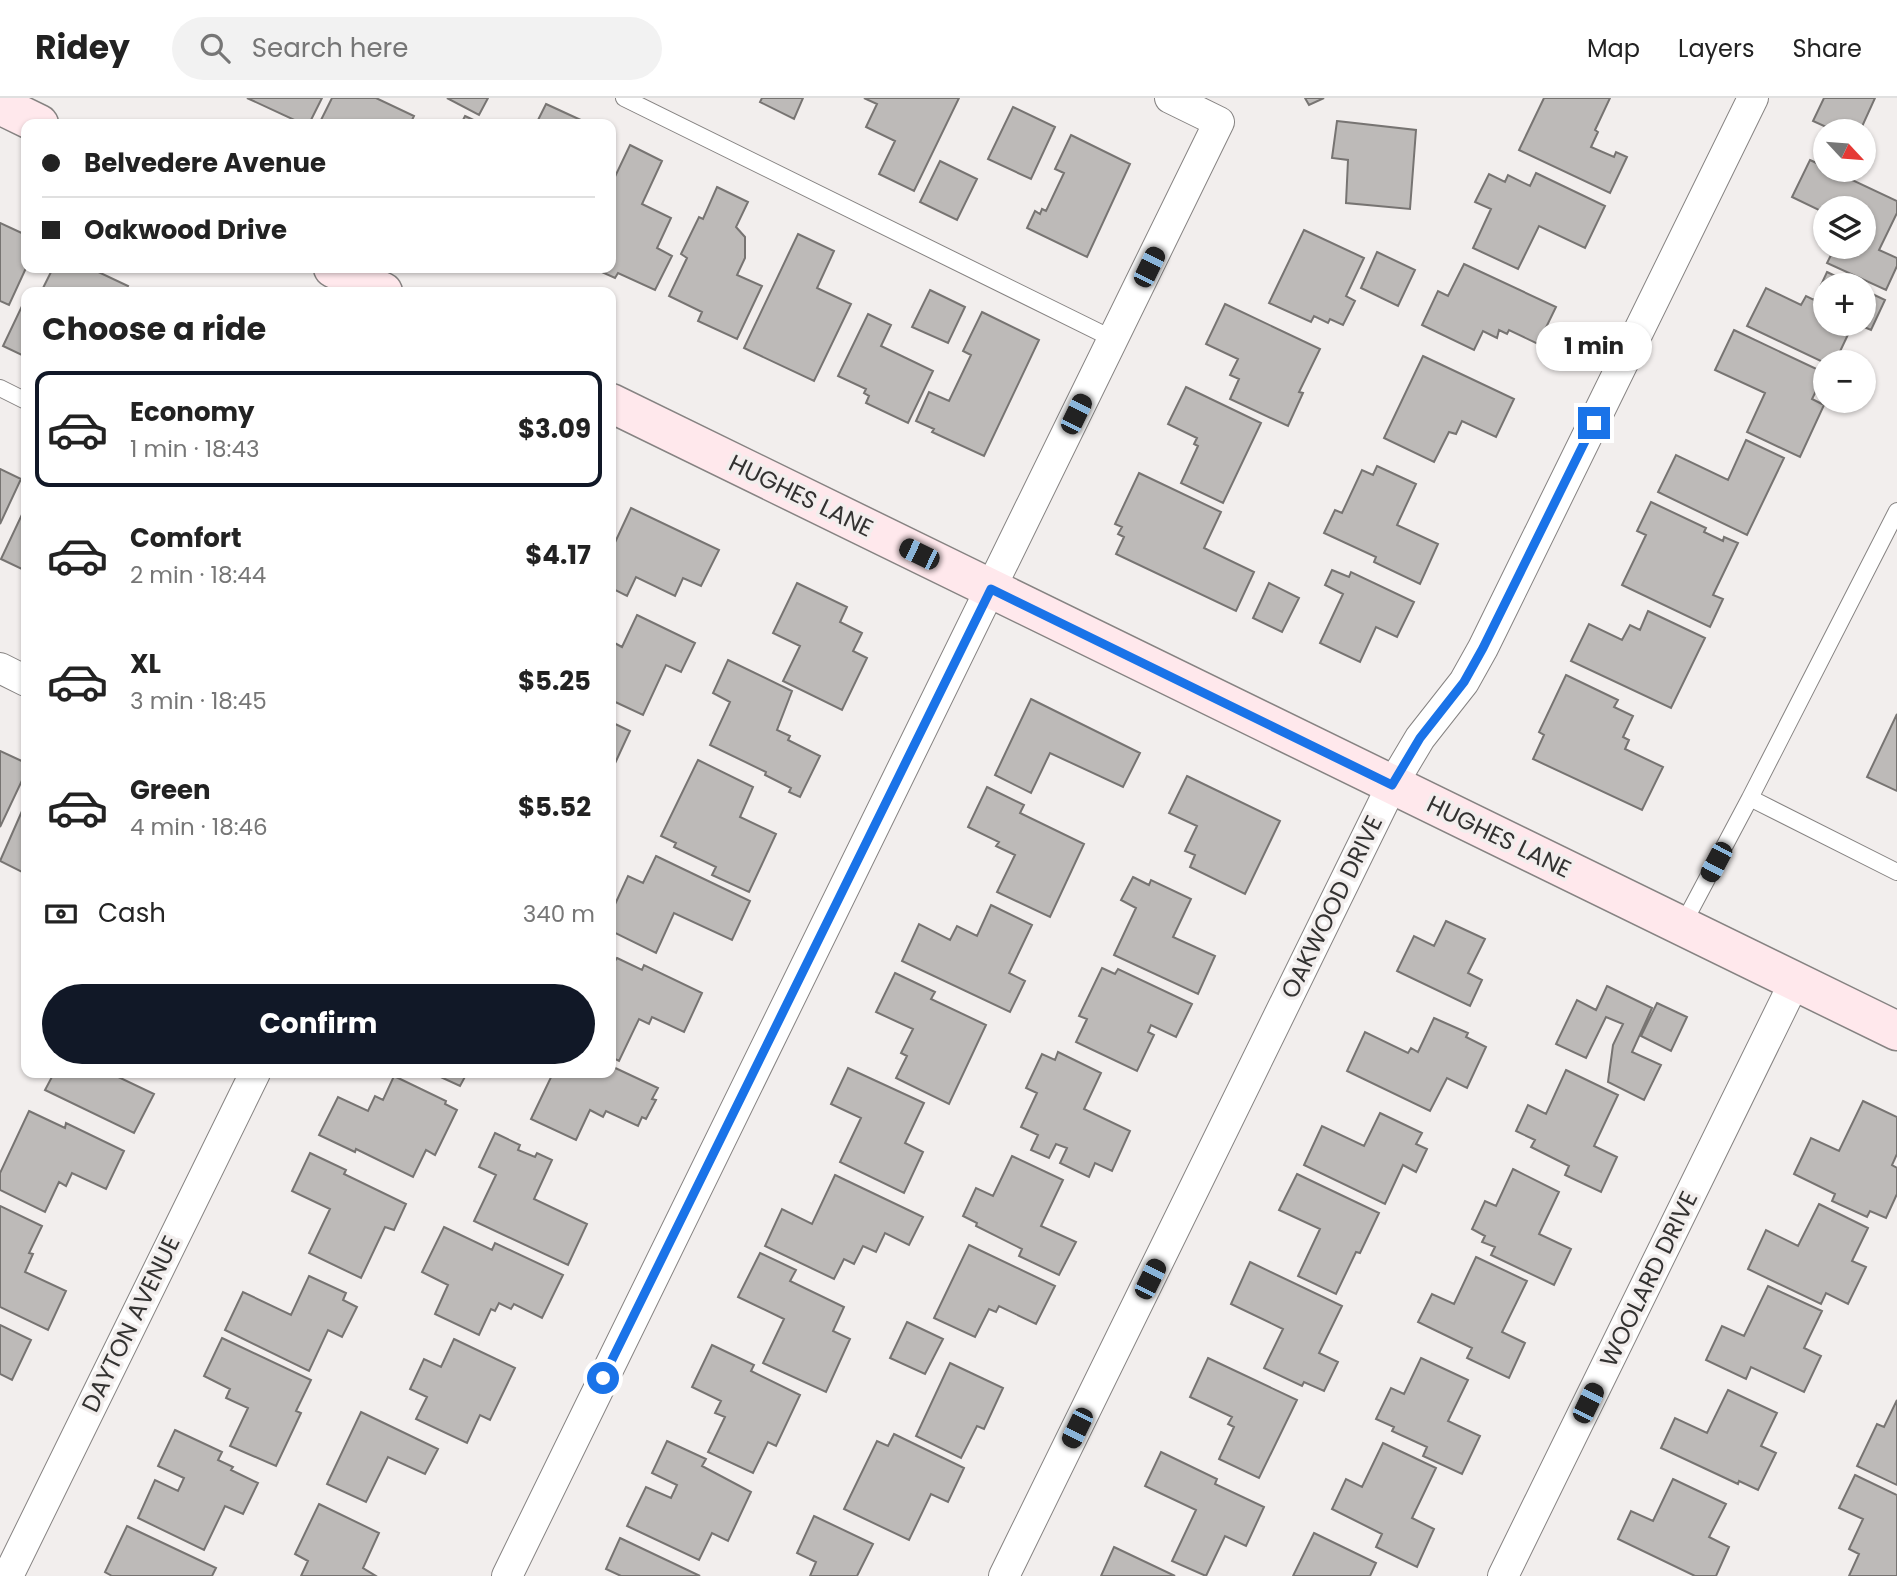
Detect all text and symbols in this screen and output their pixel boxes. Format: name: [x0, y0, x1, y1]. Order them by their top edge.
search box: [172, 17, 662, 80]
text: Ridey: [35, 24, 130, 71]
icon: search: [196, 29, 234, 67]
text: Search here: [252, 30, 408, 66]
text: Map: [1587, 32, 1640, 65]
text: Layers: [1678, 32, 1754, 65]
text: Share: [1792, 32, 1862, 65]
north arrow: [1813, 119, 1876, 182]
map controls: [1813, 119, 1876, 413]
text: Belvedere Avenue: [84, 145, 326, 181]
button: layers: [1813, 196, 1876, 259]
text: Oakwood Drive: [84, 212, 287, 248]
car: [1131, 244, 1168, 290]
button: +: [1813, 273, 1876, 336]
text: Choose a ride: [42, 306, 266, 351]
callout: 1 min: [1536, 322, 1652, 370]
text: 1 min: [1564, 330, 1624, 362]
button: −: [1813, 350, 1876, 413]
car: [1058, 391, 1095, 437]
text: Economy: [130, 394, 254, 430]
icon: car: [46, 398, 109, 461]
route end: [1578, 407, 1610, 439]
text: $3.09: [518, 411, 591, 447]
text: 1 min · 18:43: [130, 433, 260, 465]
street label: HUGHES LANE: [724, 446, 879, 545]
text: Comfort: [130, 520, 242, 556]
icon: car: [46, 524, 109, 587]
car: [896, 535, 943, 573]
text: $4.17: [525, 537, 591, 573]
text: 2 min · 18:44: [130, 559, 266, 591]
text: XL: [130, 646, 161, 682]
icon: car: [46, 650, 109, 713]
text: $5.25: [518, 663, 591, 699]
text: 3 min · 18:45: [130, 685, 267, 717]
text: Green: [130, 772, 211, 808]
icon: car: [46, 776, 109, 839]
street label: HUGHES LANE: [1422, 787, 1577, 886]
text: $5.52: [518, 789, 591, 825]
street label: OAKWOOD DRIVE: [1273, 810, 1390, 1004]
text: 4 min · 18:46: [130, 811, 268, 843]
car: [1697, 839, 1736, 885]
icon: cash: [42, 895, 80, 933]
text: Cash: [98, 895, 166, 931]
text: 340 m: [523, 898, 595, 930]
button: Confirm: [42, 984, 595, 1064]
street label: WOOLARD DRIVE: [1592, 1185, 1705, 1372]
street label: DAYTON AVENUE: [74, 1230, 188, 1417]
car: [1132, 1256, 1169, 1302]
route start: [587, 1362, 619, 1394]
car: [1570, 1380, 1607, 1426]
car: [1059, 1405, 1096, 1451]

